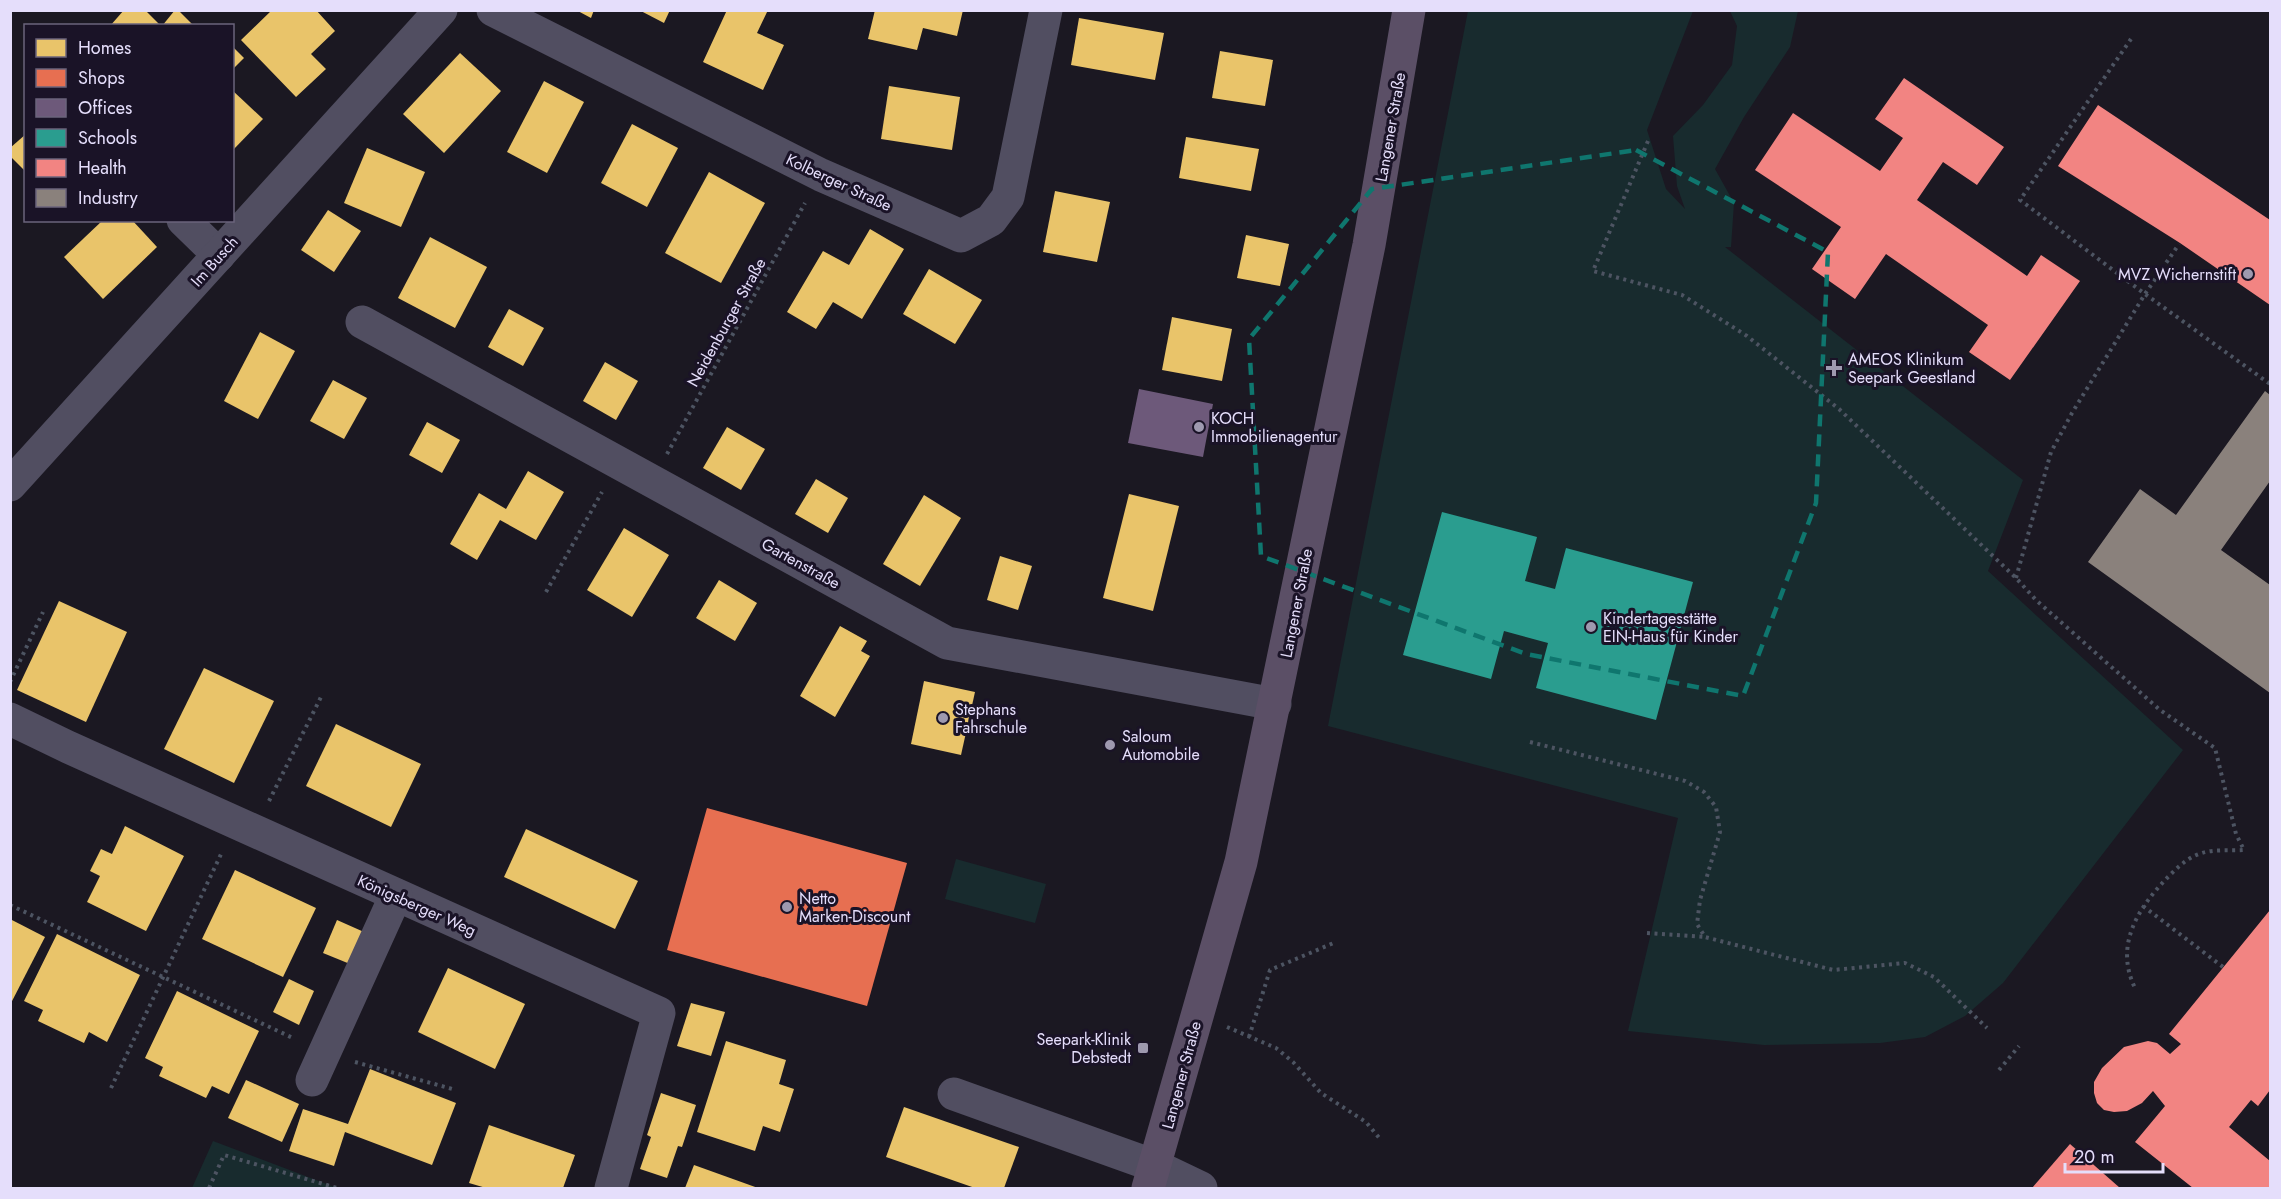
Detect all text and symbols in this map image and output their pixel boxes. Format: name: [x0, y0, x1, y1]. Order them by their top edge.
legend: [24, 24, 234, 222]
text: Homes: [78, 35, 131, 61]
text: Shops: [78, 65, 125, 91]
street label: Langener Straße: [1370, 71, 1411, 184]
text: Offices: [78, 95, 132, 121]
text: Schools: [78, 125, 137, 151]
street label: Kolberger Straße: [782, 148, 895, 217]
text: Health: [78, 155, 127, 181]
text: Industry: [78, 185, 138, 211]
street label: Im Busch: [185, 231, 243, 292]
street label: Neidenburger Straße: [681, 254, 771, 391]
place label: MVZ Wichernstift: [2118, 263, 2236, 286]
marker: MVZ Wichernstift: [2241, 267, 2255, 281]
place label: AMEOS Klinikum Seepark Geestland: [1848, 348, 1975, 389]
marker: AMEOS Klinikum Seepark Geestland: [1825, 359, 1843, 377]
place label: KOCH Immobilienagentur: [1211, 407, 1338, 448]
marker: KOCH Immobilienagentur: [1192, 420, 1206, 434]
street label: Gartenstraße: [757, 532, 844, 595]
street label: Langener Straße: [1275, 547, 1318, 660]
place label: Kindertagesstätte EIN-Haus für Kinder: [1603, 607, 1738, 648]
marker: Kindertagesstätte EIN-Haus für Kinder: [1584, 620, 1598, 634]
place label: Stephans Fahrschule: [955, 698, 1027, 739]
marker: Stephans Fahrschule: [936, 711, 950, 725]
place label: Saloum Automobile: [1122, 725, 1200, 766]
marker: Saloum Automobile: [1103, 738, 1117, 752]
street label: Königsberger Weg: [354, 869, 480, 942]
place label: Netto Marken-Discount: [799, 887, 911, 928]
marker: Netto Marken-Discount: [780, 900, 794, 914]
street label: Langener Straße: [1156, 1019, 1207, 1132]
place label: Seepark-Klinik Debstedt: [1037, 1028, 1132, 1069]
marker: Seepark-Klinik Debstedt: [1136, 1041, 1150, 1055]
scale bar: [2065, 1136, 2162, 1174]
text: 20 m: [2074, 1144, 2114, 1170]

